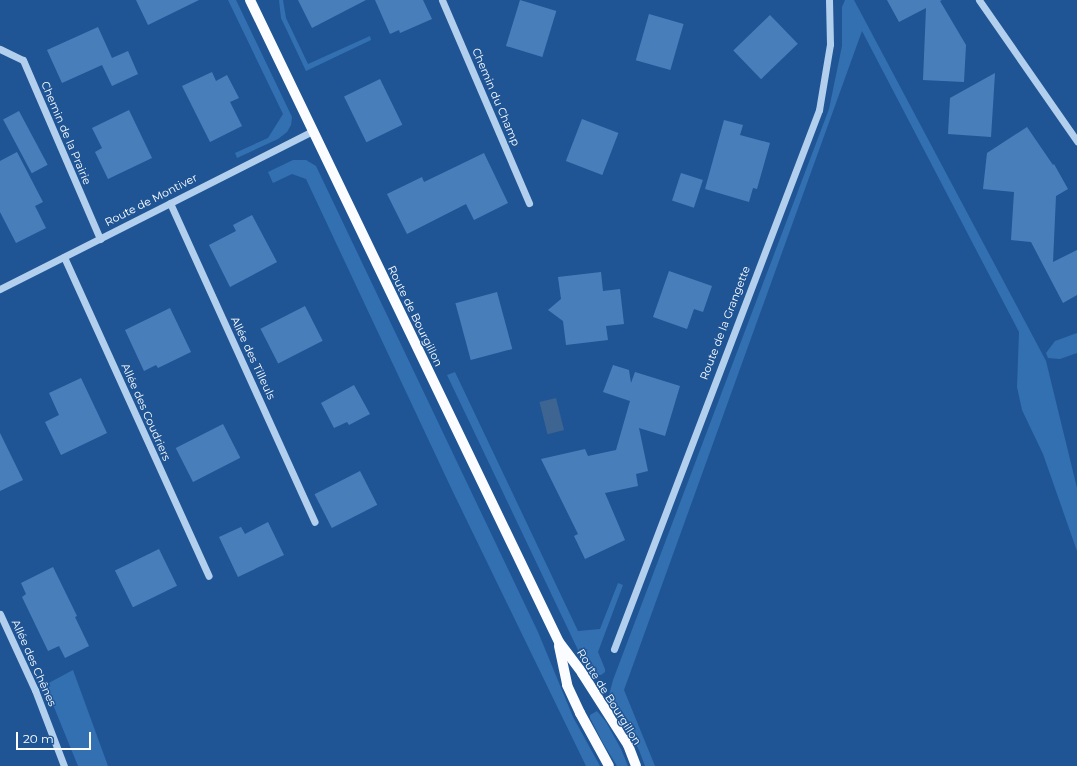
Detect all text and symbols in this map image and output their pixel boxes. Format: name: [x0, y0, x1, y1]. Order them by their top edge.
street label: Chemin du Champ: [469, 46, 523, 148]
street label: Chemin de la Prairie: [38, 79, 94, 187]
street label: Route de Montiver: [103, 171, 199, 229]
street label: Route de Bourgillon: [385, 263, 445, 369]
street label: Route de la Grangette: [697, 264, 753, 382]
street label: Allée des Tilleuls: [228, 314, 278, 402]
street label: Allée des Coudriers: [119, 361, 173, 463]
street label: Allée des Chênes: [9, 618, 59, 708]
street label: Route de Bourgillon: [574, 647, 644, 747]
scale bar: [18, 724, 93, 750]
text: 20 m: [23, 731, 54, 746]

